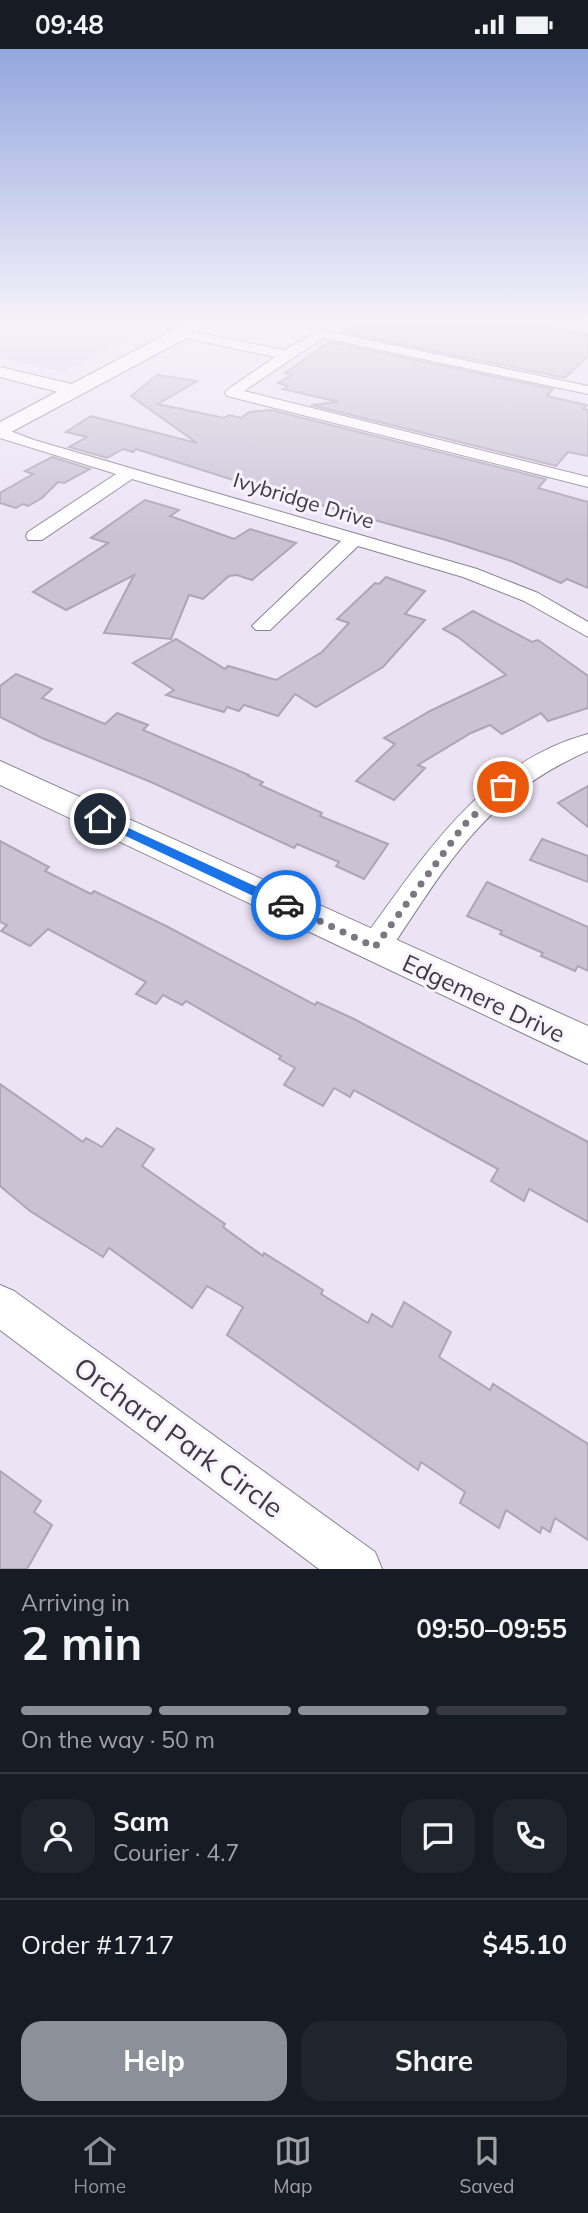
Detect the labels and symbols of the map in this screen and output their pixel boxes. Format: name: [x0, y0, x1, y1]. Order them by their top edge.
street label: Ivybridge Drive: [230, 466, 378, 534]
pin: [473, 757, 533, 817]
pin: [70, 789, 130, 849]
courier: [251, 870, 321, 940]
street label: Edgemere Drive: [398, 947, 570, 1049]
street label: Orchard Park Circle: [67, 1349, 291, 1525]

